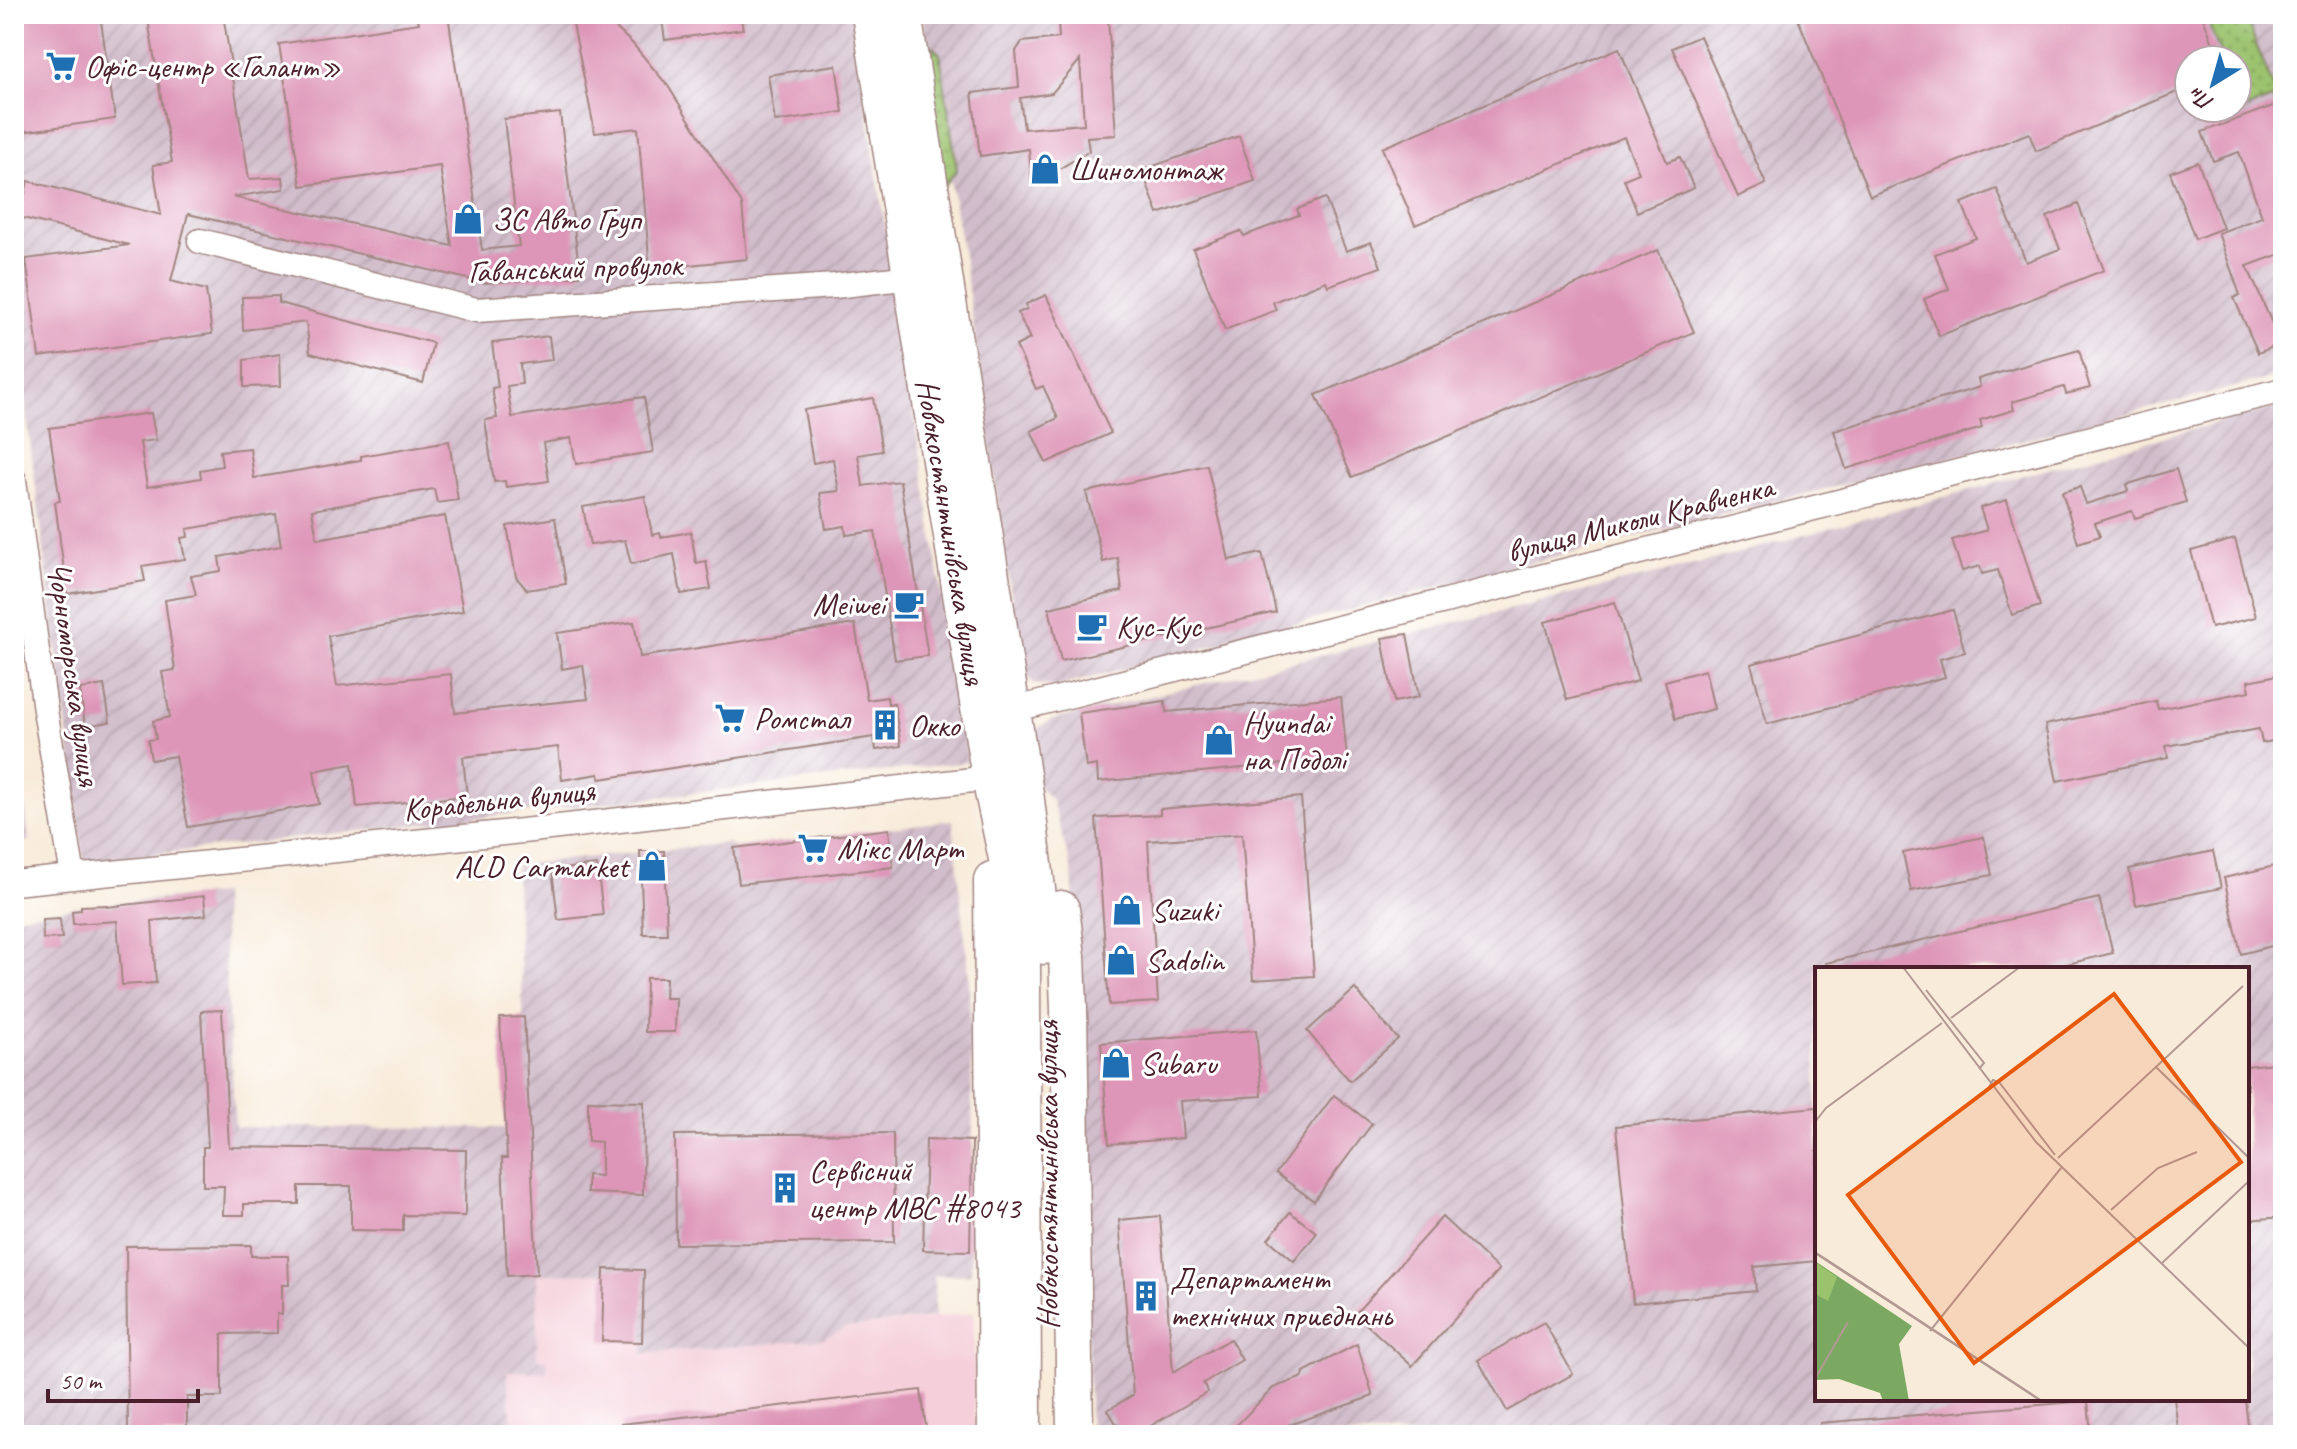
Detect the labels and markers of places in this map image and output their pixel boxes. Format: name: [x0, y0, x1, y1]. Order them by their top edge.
place label: Офіс-центр «Галант»: [85, 46, 341, 87]
supermarket icon: Офіс-центр «Галант»: [44, 49, 78, 83]
place label: Шиномонтаж: [1069, 149, 1226, 190]
shop icon: Шиномонтаж: [1028, 152, 1062, 186]
place label: ЗС Авто Груп: [492, 199, 642, 240]
shop icon: ЗС Авто Груп: [451, 202, 485, 236]
place label: Meiwei: [813, 584, 889, 625]
cafe icon: Meiwei: [892, 587, 926, 621]
place label: Кус-Кус: [1116, 606, 1203, 647]
cafe icon: Кус-Кус: [1075, 609, 1109, 643]
place label: Ромстал: [754, 698, 852, 739]
supermarket icon: Ромстал: [713, 701, 747, 735]
place label: Hyundai на Подолі: [1243, 702, 1350, 780]
place label: Окко: [909, 705, 961, 746]
building icon: Окко: [868, 708, 902, 742]
shop icon: Hyundai на Подолі: [1202, 723, 1236, 757]
place label: Мікс Март: [837, 828, 965, 869]
supermarket icon: Мікс Март: [796, 831, 830, 865]
place label: ALD Carmarket: [455, 846, 631, 887]
shop icon: ALD Carmarket: [635, 849, 669, 883]
place label: Suzuki: [1151, 890, 1222, 931]
shop icon: Suzuki: [1110, 893, 1144, 927]
place label: Sadolin: [1145, 940, 1225, 981]
shop icon: Sadolin: [1104, 943, 1138, 977]
place label: Subaru: [1140, 1043, 1219, 1084]
shop icon: Subaru: [1099, 1046, 1133, 1080]
place label: Сервісний центр МВС #8043: [809, 1150, 1023, 1228]
building icon: Сервісний центр МВС #8043: [768, 1171, 802, 1205]
place label: Департамент технічних приєднань: [1170, 1258, 1394, 1336]
building icon: Департамент технічних приєднань: [1129, 1279, 1163, 1313]

